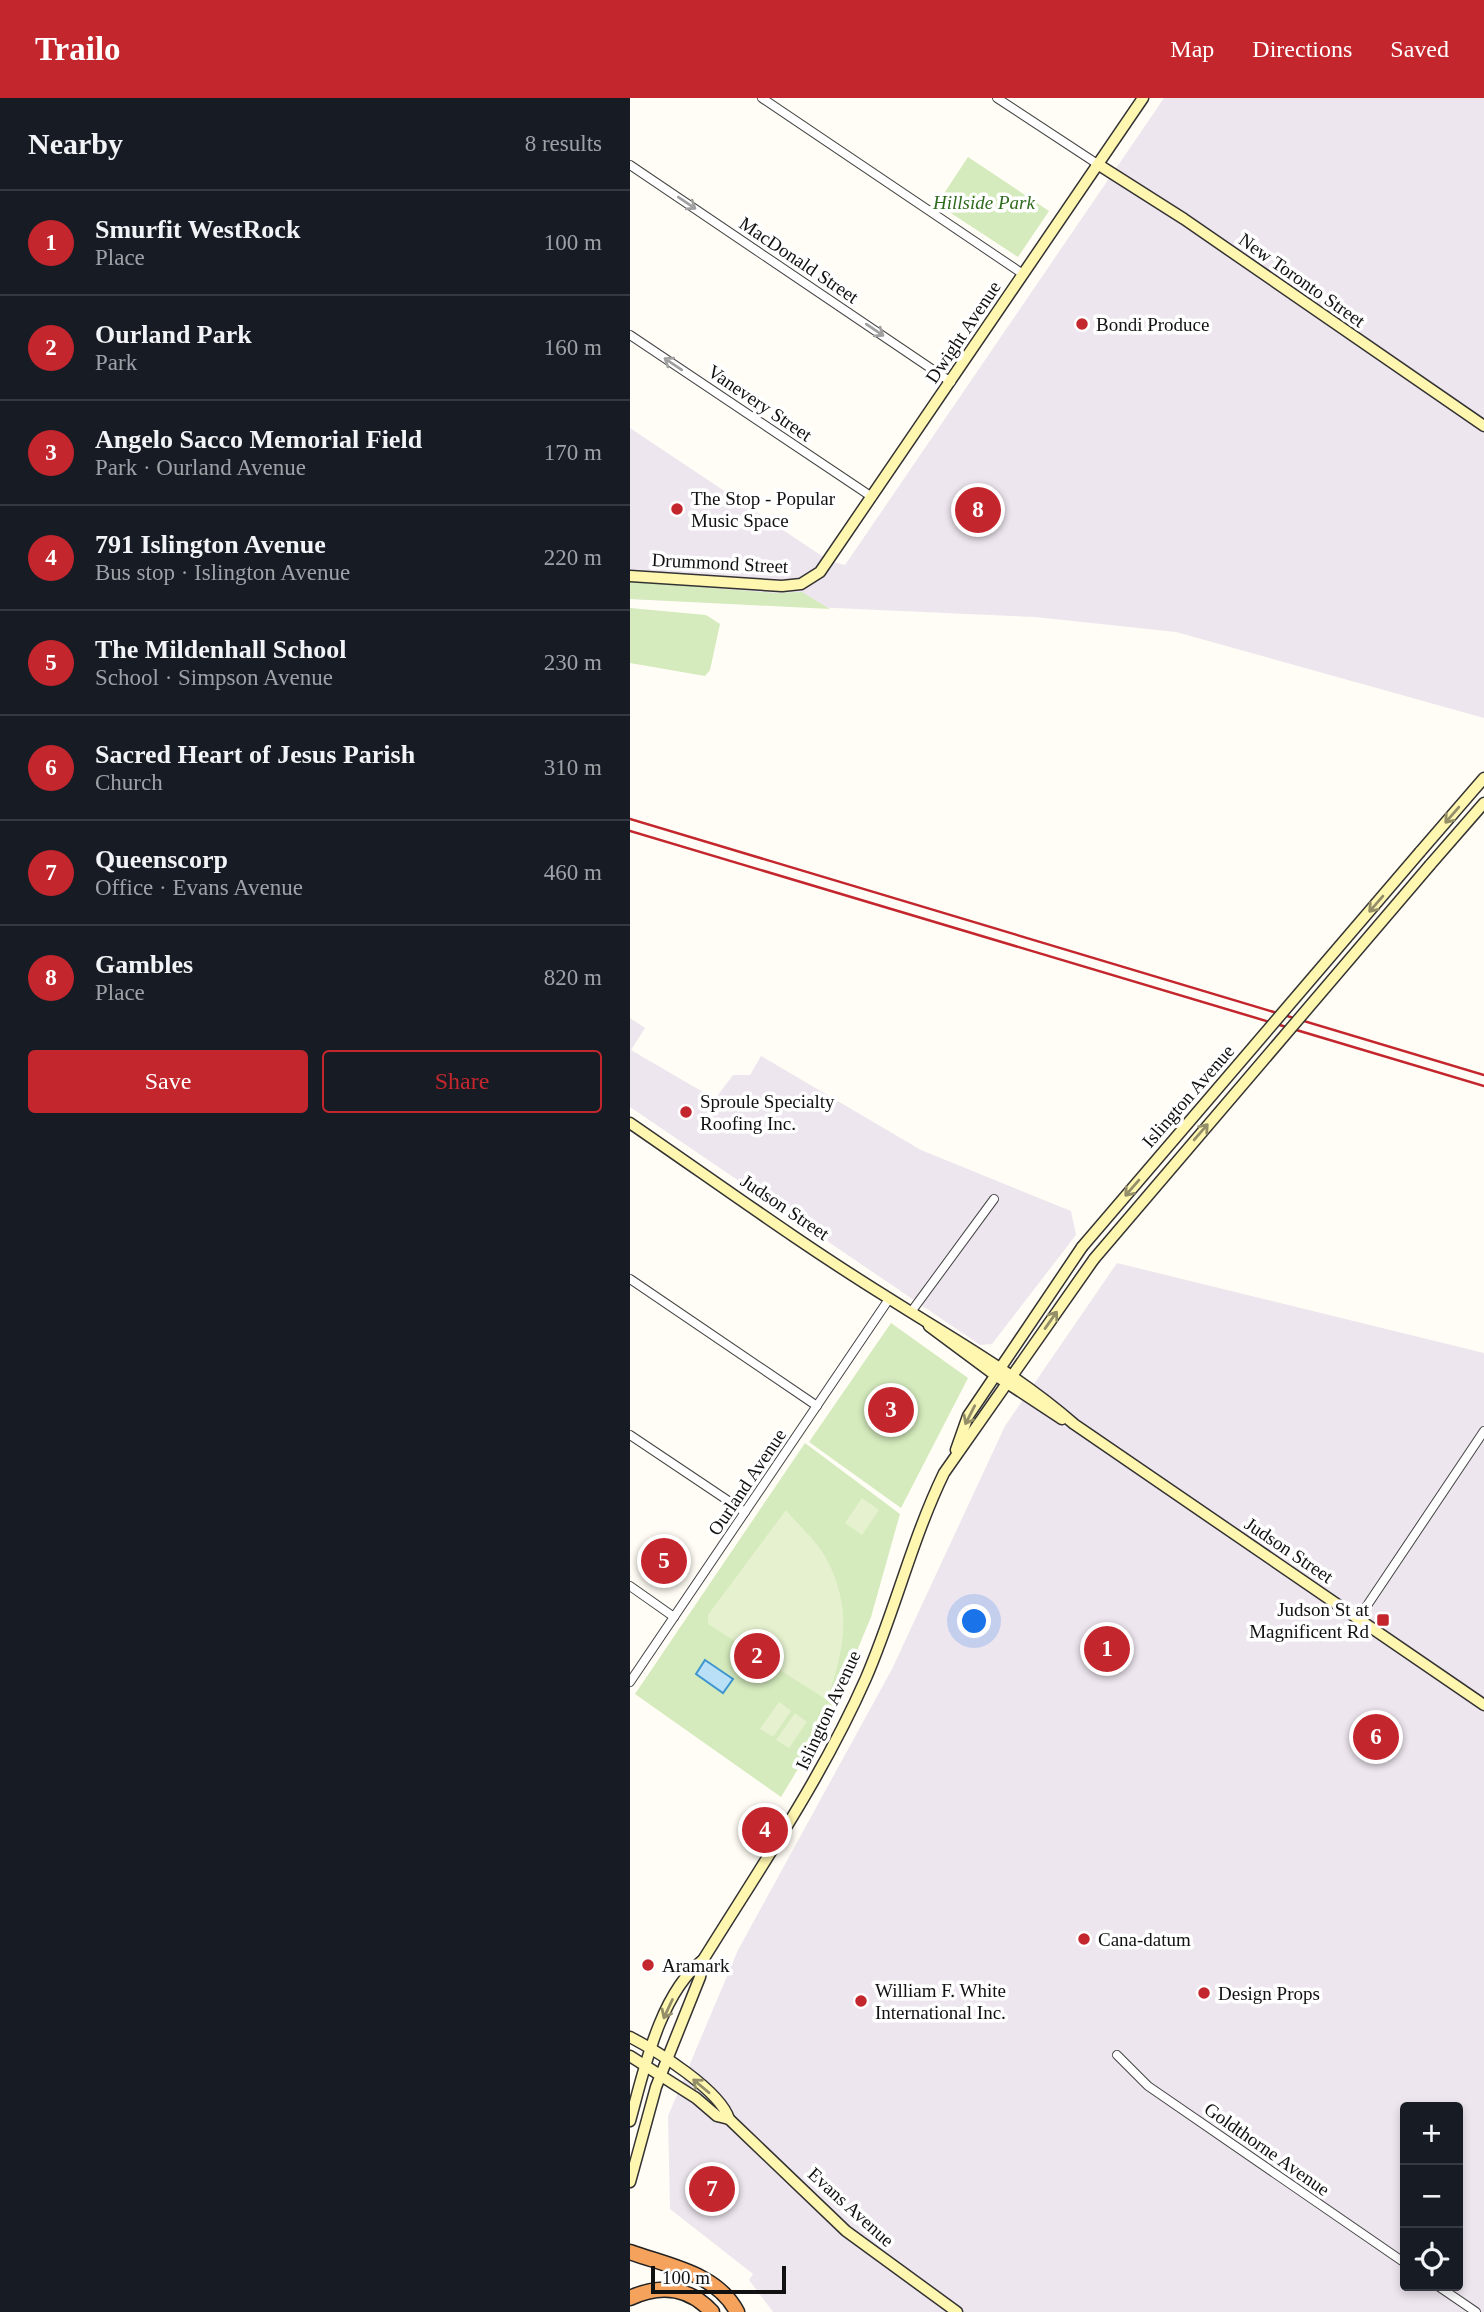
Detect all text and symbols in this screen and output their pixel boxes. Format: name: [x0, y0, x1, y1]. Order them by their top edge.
text: Trailo: [35, 31, 121, 67]
text: Map: [1170, 36, 1214, 62]
text: Directions: [1252, 36, 1352, 62]
text: Saved: [1390, 36, 1449, 62]
text: Nearby: [28, 127, 123, 160]
text: 8 results: [525, 131, 602, 156]
park label: Hillside Park: [932, 192, 1035, 213]
one-way arrow: [676, 196, 696, 210]
street label: MacDonald Street: [736, 212, 863, 308]
text: Smurfit WestRock: [95, 215, 300, 244]
street label: New Toronto Street: [1235, 229, 1370, 332]
text: 1: [45, 230, 57, 255]
text: 100 m: [544, 230, 602, 255]
text: Place: [95, 245, 145, 270]
street label: Dwight Avenue: [921, 277, 1005, 387]
place label: Bondi Produce: [1096, 314, 1209, 335]
marker: Bondi Produce: [1074, 316, 1090, 332]
text: Ourland Park: [95, 320, 252, 349]
one-way arrow: [865, 323, 885, 337]
text: 2: [45, 335, 57, 360]
text: 160 m: [544, 335, 602, 360]
text: Park: [95, 350, 137, 375]
one-way arrow: [664, 357, 683, 371]
street label: Vanevery Street: [704, 361, 817, 446]
text: Angelo Sacco Memorial Field: [95, 425, 422, 454]
text: 3: [45, 440, 57, 465]
text: 170 m: [544, 440, 602, 465]
text: Park · Ourland Avenue: [95, 455, 306, 480]
pin: 8: [955, 484, 1001, 536]
place label: The Stop - Popular Music Space: [691, 488, 836, 531]
marker: The Stop - Popular Music Space: [669, 501, 685, 517]
text: 791 Islington Avenue: [95, 530, 326, 559]
text: 4: [45, 545, 57, 570]
text: 220 m: [544, 545, 602, 570]
street label: Drummond Street: [651, 549, 790, 577]
text: Bus stop · Islington Avenue: [95, 560, 350, 585]
text: The Mildenhall School: [95, 635, 346, 664]
text: 5: [45, 650, 57, 675]
text: 230 m: [544, 650, 602, 675]
text: School · Simpson Avenue: [95, 665, 333, 690]
text: Sacred Heart of Jesus Parish: [95, 740, 415, 769]
text: 6: [45, 755, 57, 780]
text: 310 m: [544, 755, 602, 780]
text: Church: [95, 770, 163, 795]
one-way arrow: [1444, 806, 1460, 824]
text: Queenscorp: [95, 845, 228, 874]
text: 7: [45, 860, 57, 885]
text: 460 m: [544, 860, 602, 885]
text: Office · Evans Avenue: [95, 875, 303, 900]
one-way arrow: [1368, 894, 1384, 912]
text: Gambles: [95, 950, 193, 979]
text: 8: [45, 965, 57, 990]
text: 820 m: [544, 965, 602, 990]
text: Place: [95, 980, 145, 1005]
street label: Islington Avenue: [1138, 1040, 1238, 1152]
button: Save: [28, 1050, 308, 1113]
button: Share: [322, 1050, 602, 1113]
place label: Sproule Specialty Roofing Inc.: [700, 1091, 835, 1134]
marker: Sproule Specialty Roofing Inc.: [678, 1104, 694, 1120]
one-way arrow: [1193, 1123, 1209, 1141]
street label: Judson Street: [737, 1170, 834, 1245]
one-way arrow: [1124, 1179, 1140, 1197]
one-way arrow: [1044, 1311, 1058, 1330]
pin: 3: [868, 1384, 914, 1436]
one-way arrow: [962, 1405, 976, 1425]
street label: Ourland Avenue: [704, 1425, 790, 1539]
street label: Judson Street: [1241, 1513, 1338, 1588]
pin: 5: [641, 1535, 687, 1587]
place label: Judson St at Magnificent Rd: [1249, 1599, 1370, 1642]
your location: [957, 1604, 991, 1638]
marker: Judson St at Magnificent Rd: [1375, 1612, 1391, 1628]
pin: 1: [1084, 1623, 1130, 1675]
pin: 2: [734, 1630, 780, 1682]
street label: Islington Avenue: [791, 1647, 865, 1773]
pin: 6: [1353, 1711, 1399, 1763]
pin: 4: [742, 1804, 788, 1856]
place label: Cana-datum: [1098, 1929, 1191, 1950]
marker: Cana-datum: [1076, 1931, 1092, 1947]
place label: Aramark: [662, 1955, 730, 1976]
marker: Aramark: [640, 1957, 656, 1973]
place label: William F. White International Inc.: [875, 1980, 1006, 2023]
place label: Design Props: [1218, 1983, 1320, 2004]
marker: Design Props: [1196, 1985, 1212, 2001]
marker: William F. White International Inc.: [853, 1993, 869, 2009]
one-way arrow: [661, 1998, 674, 2019]
one-way arrow: [692, 2078, 710, 2094]
street label: Goldthorne Avenue: [1200, 2098, 1334, 2200]
map controls: [1400, 2102, 1463, 2291]
button: +: [1400, 2102, 1463, 2165]
pin: 7: [689, 2163, 735, 2215]
street label: Evans Avenue: [804, 2163, 898, 2251]
button: −: [1400, 2165, 1463, 2228]
button: locate: [1400, 2228, 1463, 2291]
scale bar: [651, 2263, 786, 2295]
text: 100 m: [662, 2267, 710, 2288]

